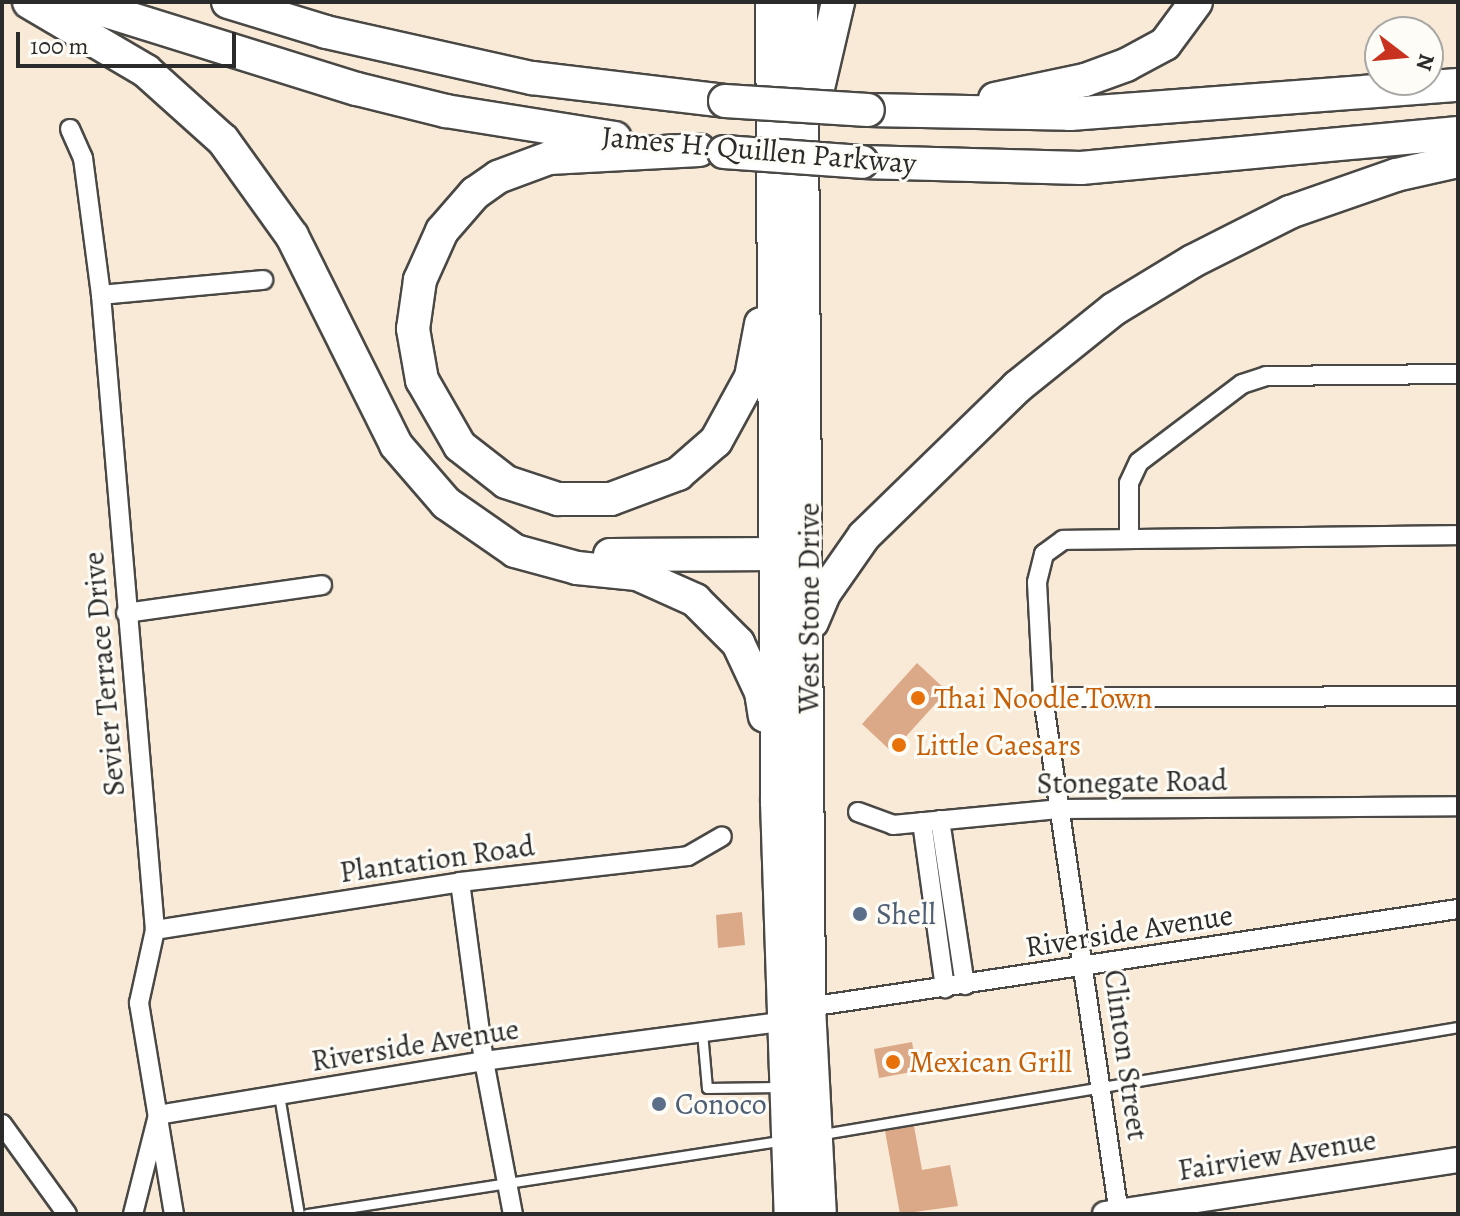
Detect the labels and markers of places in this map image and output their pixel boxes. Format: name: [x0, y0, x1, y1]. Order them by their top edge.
place label: Thai Noodle Town: [934, 680, 1152, 716]
marker: Thai Noodle Town: [909, 689, 927, 707]
place label: Little Caesars: [915, 727, 1081, 763]
marker: Little Caesars: [890, 736, 908, 754]
place label: Shell: [876, 896, 936, 932]
marker: Shell: [851, 905, 869, 923]
place label: Mexican Grill: [909, 1044, 1072, 1080]
marker: Mexican Grill: [884, 1053, 902, 1071]
place label: Conoco: [675, 1086, 767, 1122]
marker: Conoco: [650, 1095, 668, 1113]

